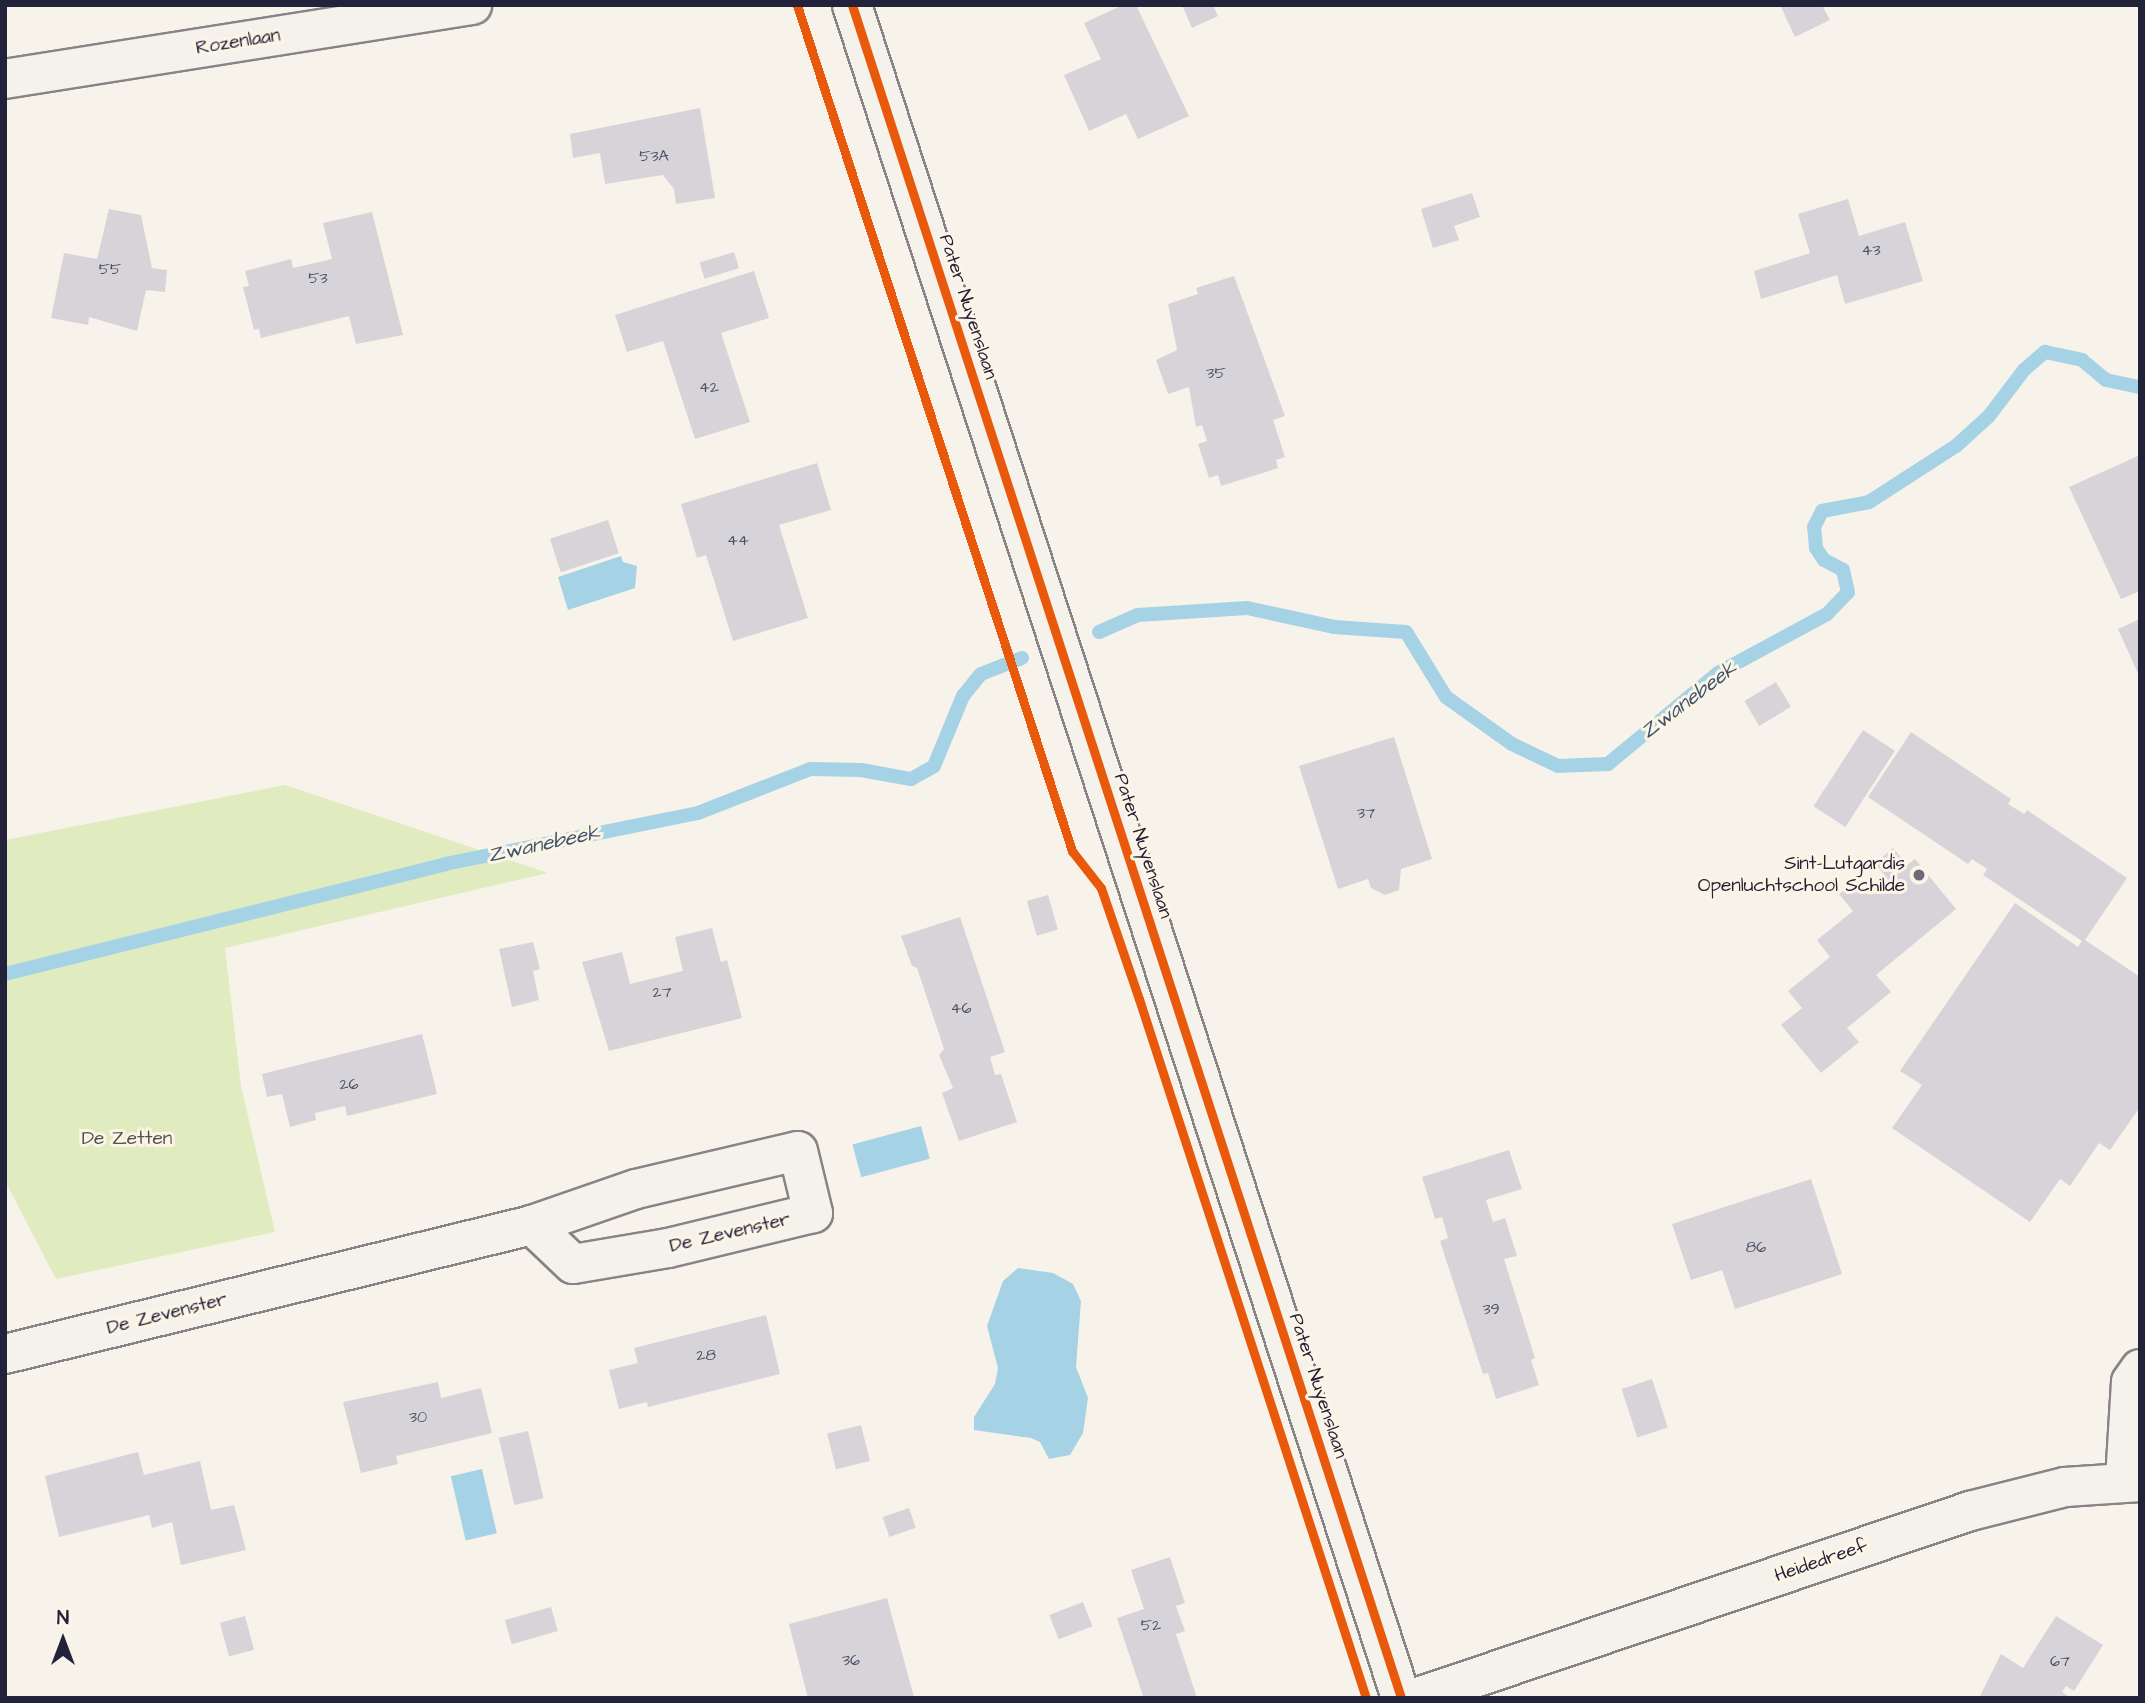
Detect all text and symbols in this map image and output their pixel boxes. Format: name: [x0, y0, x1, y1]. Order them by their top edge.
street label: Rozenlaan: [194, 24, 282, 60]
house number: 53A: [639, 146, 669, 166]
street label: Pater Nuyenslaan: [934, 232, 1002, 382]
house number: 43: [1861, 240, 1881, 260]
house number: 55: [99, 259, 121, 279]
house number: 53: [308, 268, 328, 288]
house number: 35: [1206, 363, 1226, 383]
house number: 42: [699, 377, 719, 397]
house number: 44: [727, 530, 749, 550]
water label: Zwanebeek: [1636, 656, 1742, 744]
street label: Pater Nuyenslaan: [1109, 771, 1177, 921]
house number: 37: [1357, 803, 1375, 823]
water label: Zwanebeek: [486, 820, 602, 868]
place label: Sint-Lutgardis Openluchtschool Schilde: [1698, 853, 1905, 897]
marker: Sint-Lutgardis Openluchtschool Schilde: [1911, 867, 1927, 883]
house number: 27: [652, 982, 672, 1002]
house number: 46: [951, 998, 971, 1018]
house number: 26: [339, 1074, 359, 1094]
park label: De Zetten: [82, 1128, 172, 1150]
street label: De Zevenster: [668, 1208, 792, 1258]
house number: 86: [1746, 1237, 1766, 1257]
street label: De Zevenster: [105, 1288, 229, 1340]
house number: 39: [1482, 1299, 1500, 1319]
street label: Pater Nuyenslaan: [1284, 1311, 1352, 1461]
house number: 28: [696, 1345, 716, 1365]
house number: 30: [409, 1407, 427, 1427]
street label: Heidedreef: [1772, 1534, 1870, 1588]
north arrow: [28, 1605, 98, 1675]
text: N: [57, 1605, 69, 1632]
house number: 52: [1141, 1615, 1161, 1635]
house number: 36: [842, 1650, 860, 1670]
house number: 67: [2050, 1651, 2070, 1671]

